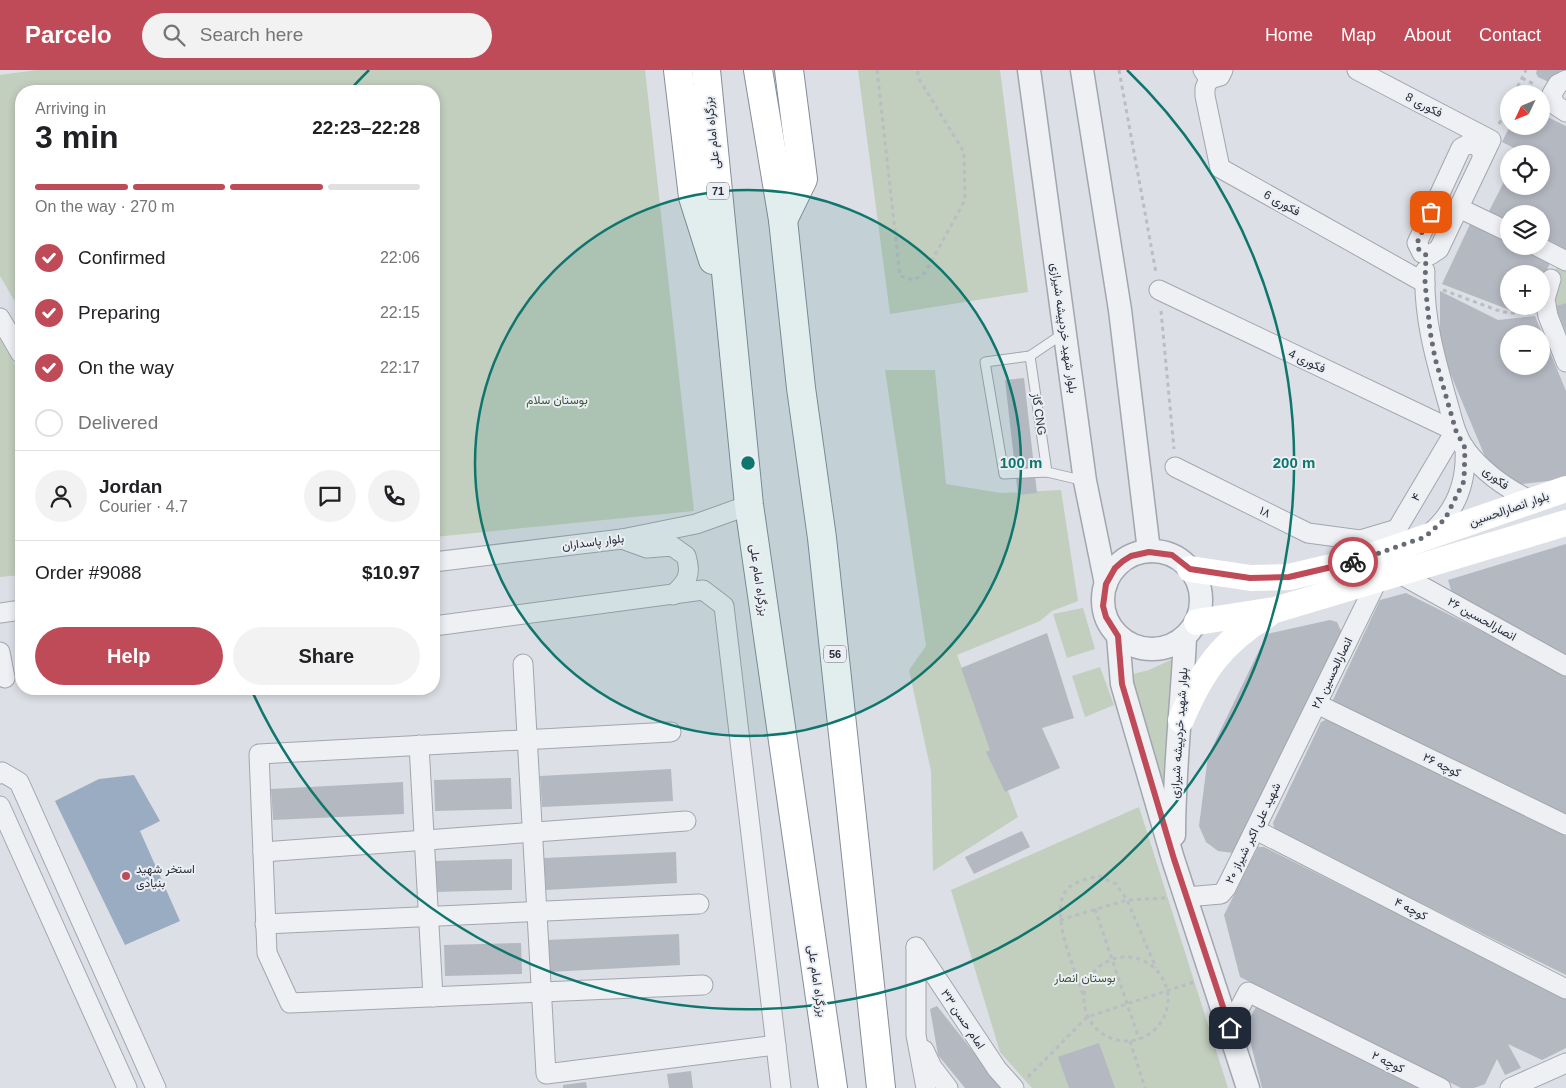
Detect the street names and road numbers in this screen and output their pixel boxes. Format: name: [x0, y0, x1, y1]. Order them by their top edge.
street label: فکوری 8: [1403, 90, 1445, 121]
street label: بزرگراه امام علی: [701, 96, 724, 170]
road number: 71: [707, 182, 729, 200]
street label: فکوری 6: [1261, 187, 1303, 220]
street label: بلوار شهید خردپیشه شیرازی: [1047, 262, 1080, 394]
street label: فکوری 4: [1286, 346, 1328, 377]
street label: گاز CNG: [1028, 391, 1049, 436]
street label: فکوری: [1479, 463, 1512, 493]
street label: بلوار انصارالحسین: [1467, 489, 1551, 530]
street label: ۴: [1408, 490, 1424, 504]
street label: ۱۸: [1257, 503, 1273, 521]
street label: بلوار پاسداران: [561, 531, 625, 554]
street label: بزرگراه امام علی: [746, 543, 771, 617]
street label: انصارالحسین ۲۶: [1445, 594, 1519, 645]
street label: انصارالحسین ۲۸: [1309, 635, 1356, 711]
road number: 56: [824, 646, 846, 662]
street label: بلوار شهید خردپیشه شیرازی: [1167, 667, 1192, 799]
street label: کوچه ۲۶: [1420, 750, 1463, 781]
street label: شهید علی اکبر شیراز ۲۰: [1222, 780, 1284, 886]
street label: کوچه ۴: [1392, 895, 1430, 924]
street label: بزرگراه امام علی: [804, 944, 829, 1018]
street label: امام حسن ۳۳: [937, 987, 988, 1052]
street label: کوچه ۲: [1369, 1048, 1407, 1077]

